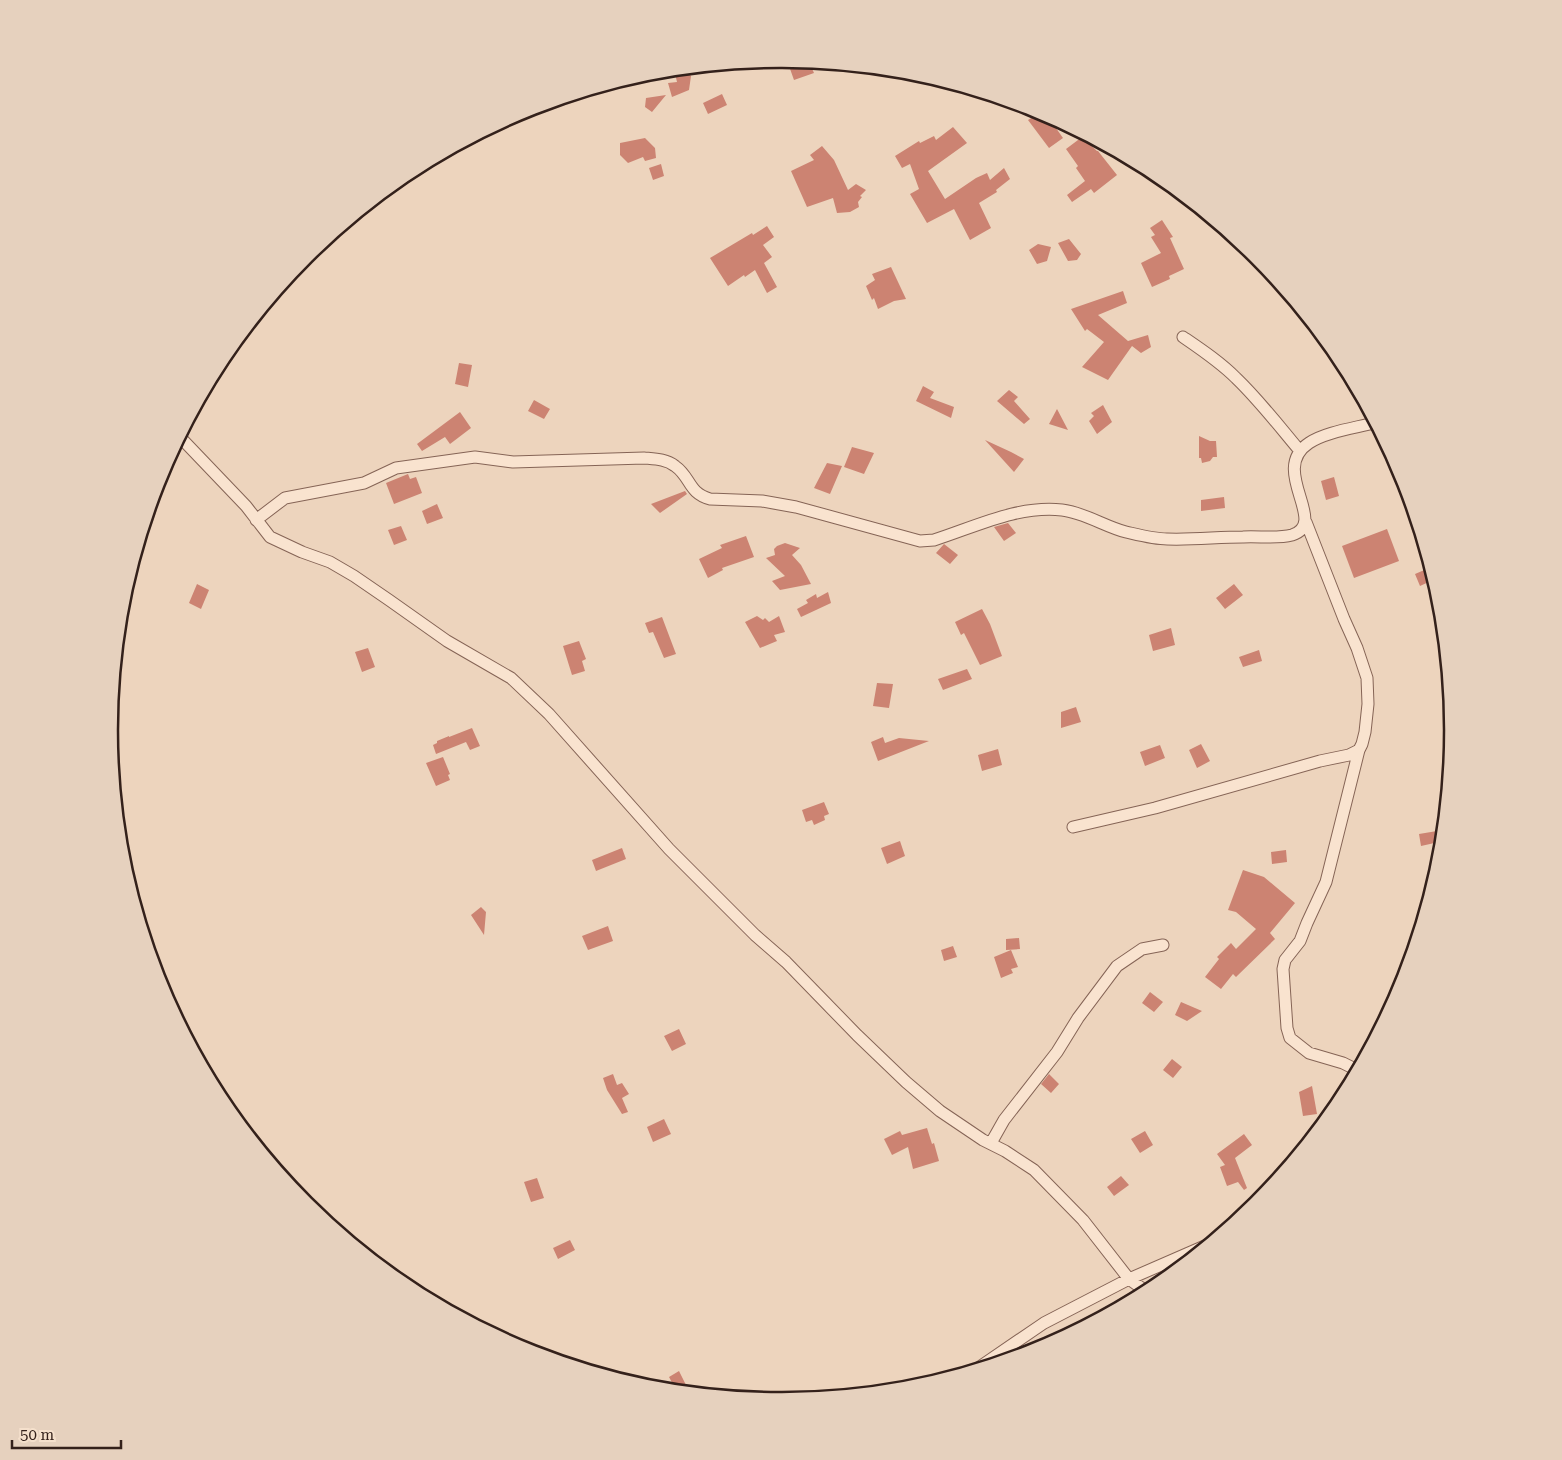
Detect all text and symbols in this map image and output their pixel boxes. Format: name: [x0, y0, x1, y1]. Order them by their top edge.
scale bar: [12, 1418, 121, 1450]
text: 50 m: [20, 1426, 55, 1444]

